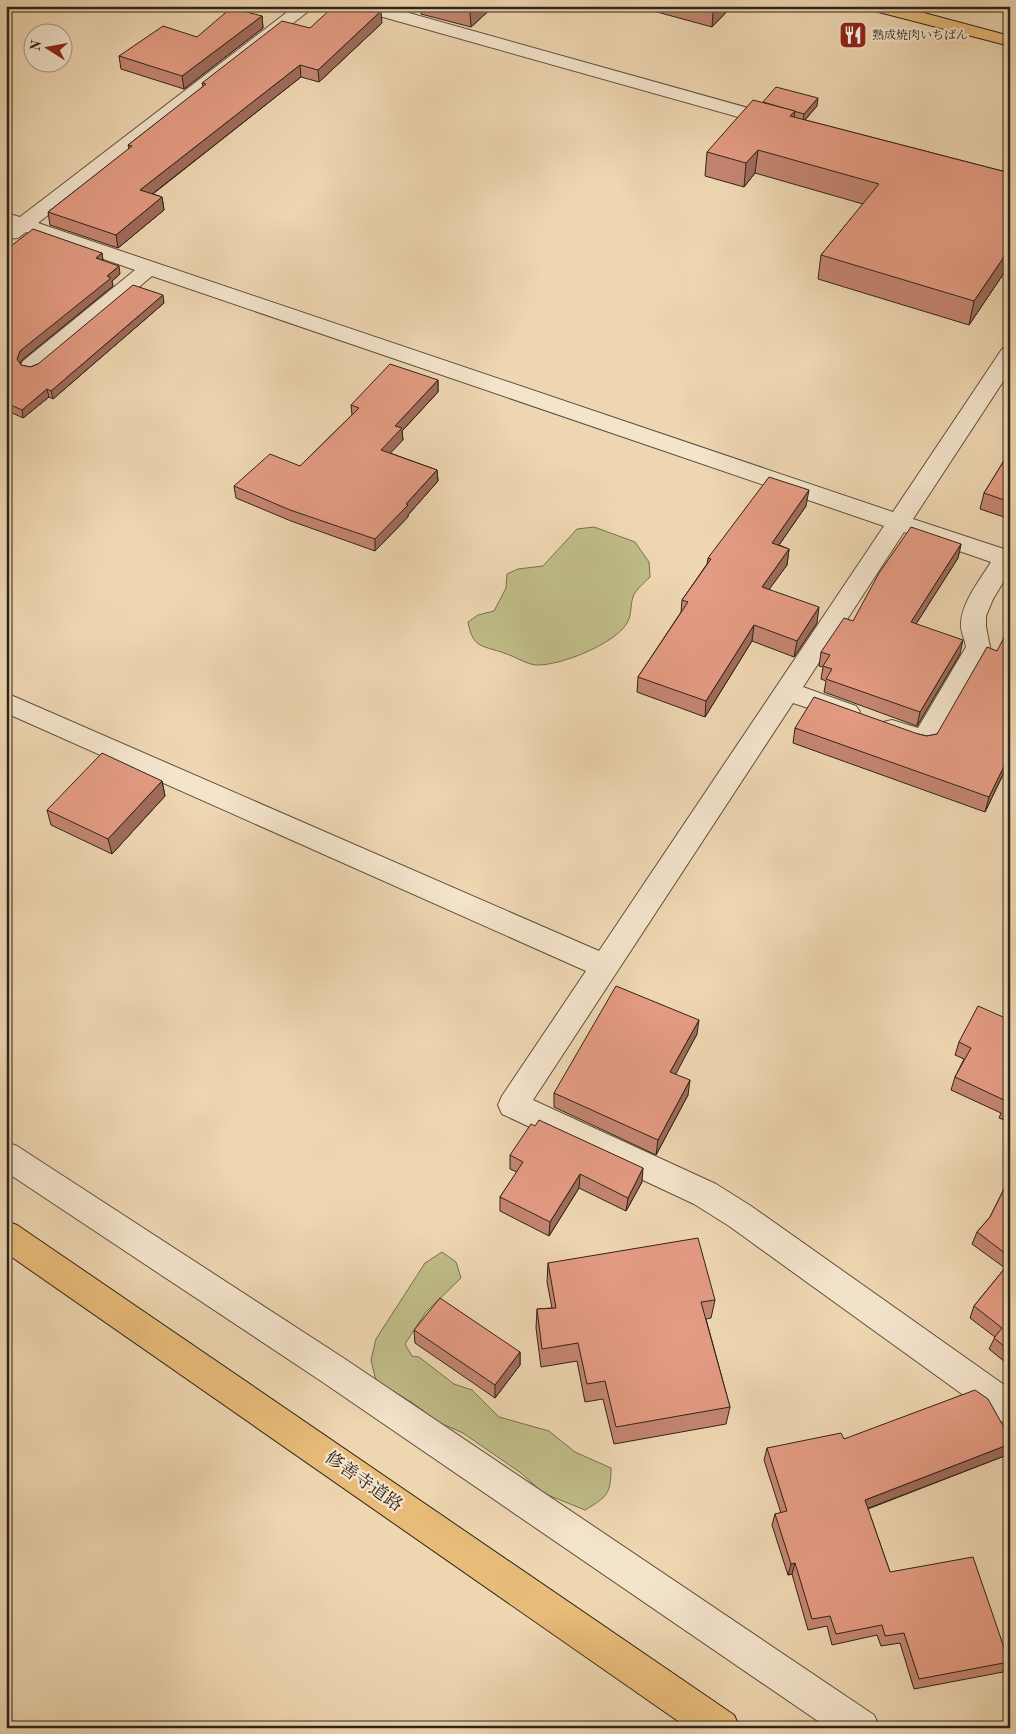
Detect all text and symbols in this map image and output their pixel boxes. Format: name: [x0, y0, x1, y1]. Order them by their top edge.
restaurant icon: 熟成焼肉いちばん: [838, 20, 868, 50]
north arrow: [22, 22, 72, 72]
place label: 熟成焼肉いちばん: [872, 28, 968, 42]
text: N: [28, 39, 44, 52]
street label: 修善寺道路: [321, 1447, 407, 1515]

